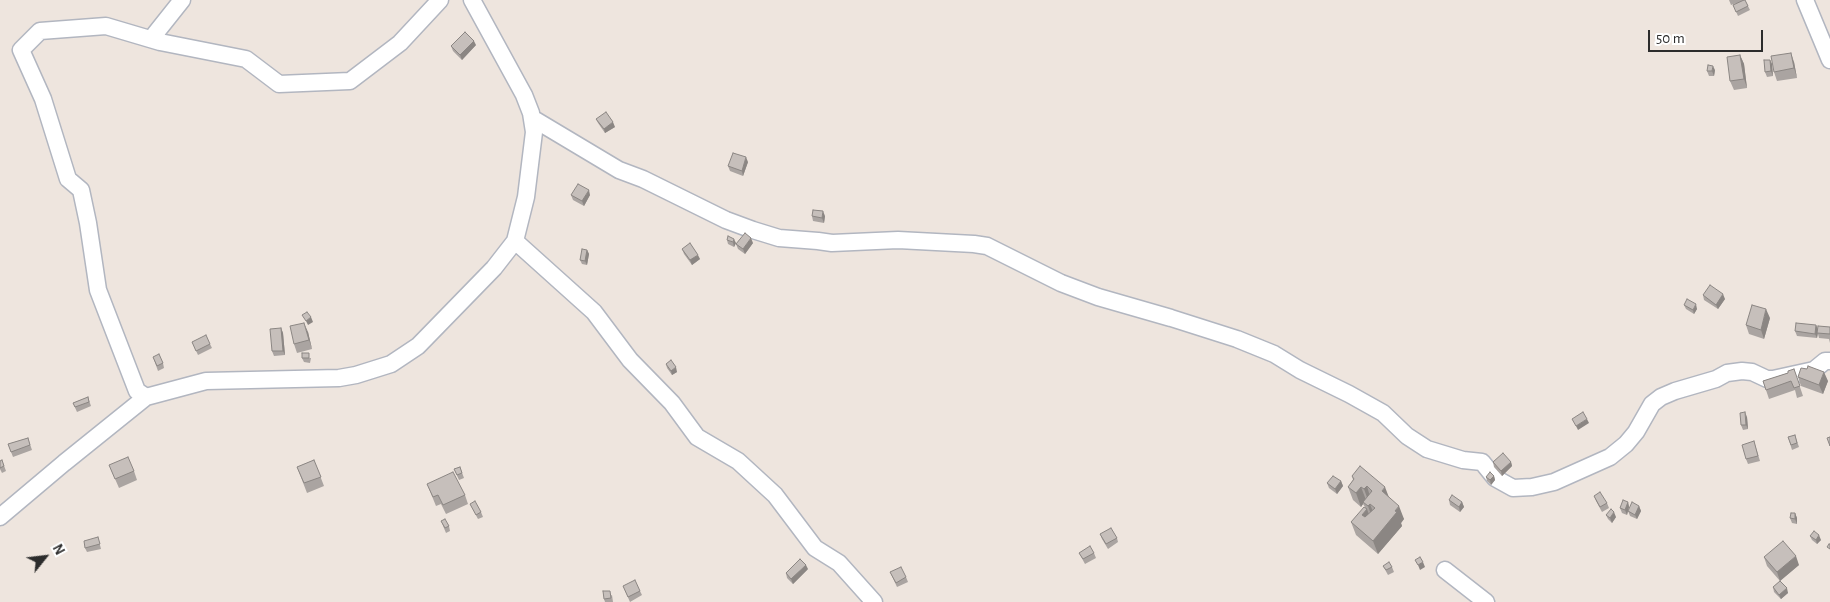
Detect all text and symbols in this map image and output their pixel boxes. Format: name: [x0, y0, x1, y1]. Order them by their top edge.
scale bar: [1650, 20, 1765, 52]
text: 50 m: [1656, 31, 1685, 46]
north arrow: [20, 532, 70, 582]
text: N: [50, 542, 67, 557]

